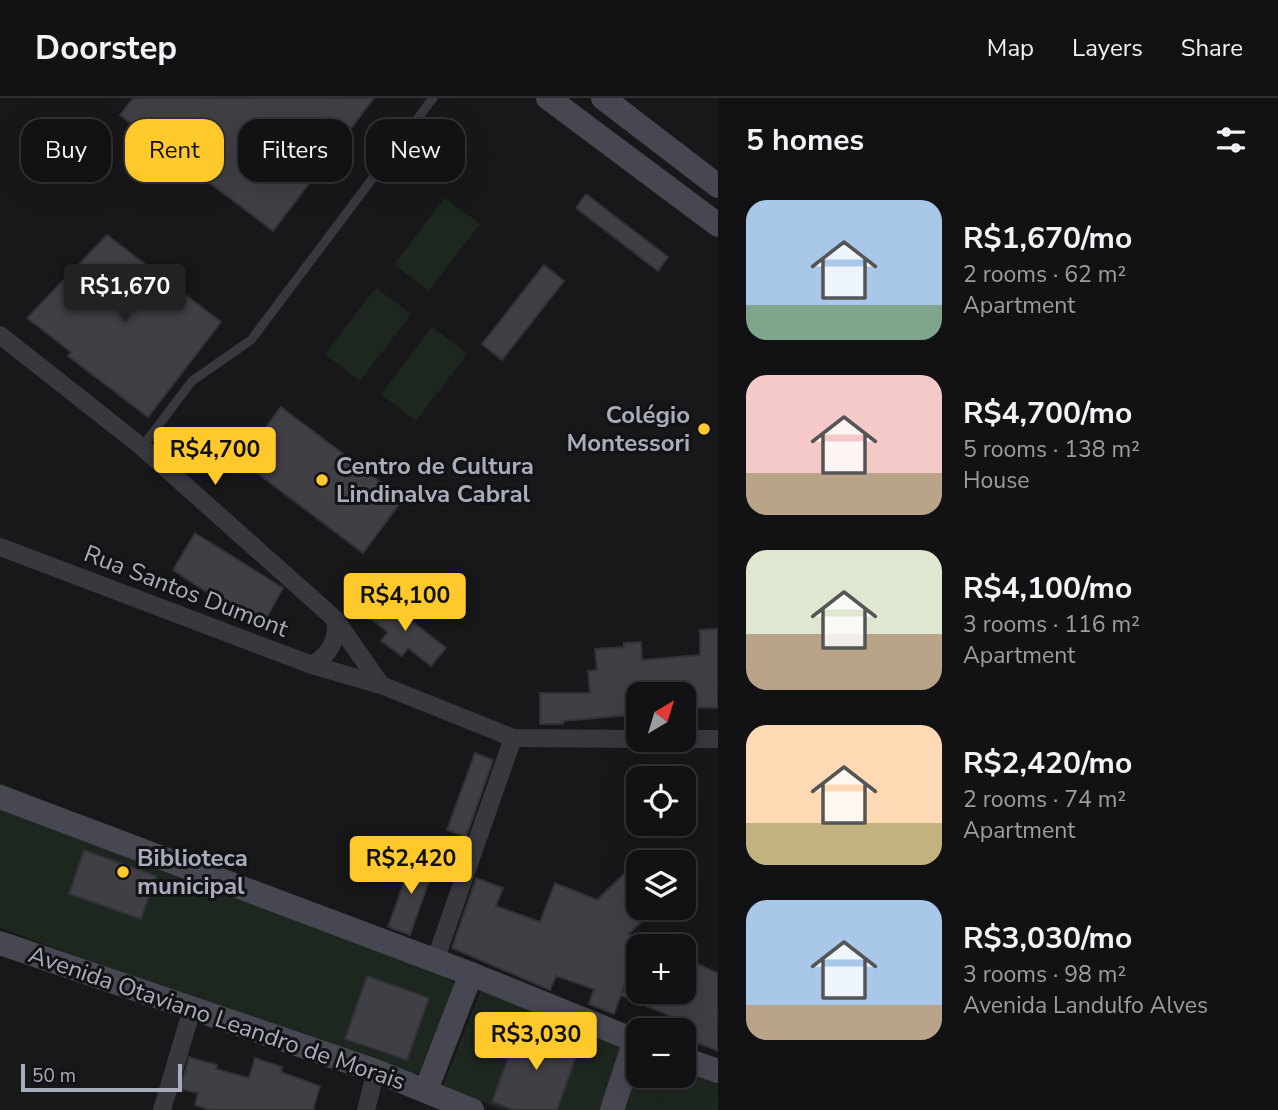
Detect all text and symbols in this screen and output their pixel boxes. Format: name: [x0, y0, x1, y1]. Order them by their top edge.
text: Doorstep: [35, 26, 177, 71]
text: Map: [987, 32, 1034, 64]
text: Layers: [1072, 32, 1143, 64]
text: Share: [1181, 32, 1243, 64]
chip: Buy: [21, 119, 111, 182]
chip: Rent: [125, 119, 224, 182]
chip: Filters: [238, 119, 352, 182]
chip: New: [366, 119, 465, 182]
text: 5 homes: [746, 120, 864, 161]
icon: filters: [1212, 121, 1250, 159]
text: R$1,670/mo: [963, 218, 1132, 259]
icon: home: [802, 228, 886, 312]
text: 2 rooms · 62 m²: [963, 259, 1126, 290]
pin: R$1,670: [60, 264, 190, 324]
text: R$1,670: [80, 271, 170, 302]
text: Apartment: [963, 290, 1075, 321]
text: R$4,700/mo: [963, 393, 1132, 434]
place label: Colégio Montessori: [566, 399, 690, 459]
icon: home: [802, 403, 886, 487]
marker: Colégio Montessori: [696, 421, 712, 437]
pin: R$4,700: [150, 428, 280, 487]
text: R$4,700: [170, 434, 260, 465]
text: 5 rooms · 138 m²: [963, 434, 1140, 465]
place label: Centro de Cultura Lindinalva Cabral: [336, 450, 534, 510]
text: House: [963, 465, 1030, 496]
marker: Centro de Cultura Lindinalva Cabral: [314, 472, 330, 488]
street label: Rua Santos Dumont: [79, 537, 293, 645]
text: R$4,100/mo: [963, 568, 1132, 609]
pin: R$4,100: [340, 574, 470, 633]
icon: home: [802, 578, 886, 662]
text: R$4,100: [360, 580, 450, 611]
text: 3 rooms · 116 m²: [963, 609, 1140, 640]
text: Apartment: [963, 640, 1075, 671]
north arrow: [626, 682, 696, 752]
map controls: [626, 682, 696, 1088]
text: R$2,420/mo: [963, 743, 1132, 784]
icon: home: [802, 753, 886, 837]
button: locate: [626, 766, 696, 836]
text: 2 rooms · 74 m²: [963, 784, 1126, 815]
text: Apartment: [963, 815, 1075, 846]
pin: R$2,420: [346, 836, 476, 896]
place label: Biblioteca municipal: [137, 842, 248, 902]
text: R$2,420: [366, 843, 456, 874]
button: layers: [626, 850, 696, 920]
marker: Biblioteca municipal: [115, 864, 131, 880]
text: R$3,030/mo: [963, 918, 1132, 959]
icon: home: [802, 928, 886, 1012]
button: +: [626, 934, 696, 1004]
street label: Avenida Otaviano Leandro de Morais: [24, 938, 410, 1098]
text: 3 rooms · 98 m²: [963, 959, 1126, 990]
text: Avenida Landulfo Alves: [963, 990, 1208, 1021]
pin: R$3,030: [471, 1012, 601, 1072]
button: −: [626, 1018, 696, 1088]
text: R$3,030: [491, 1019, 581, 1050]
scale bar: [21, 1061, 182, 1093]
text: 50 m: [32, 1063, 76, 1089]

